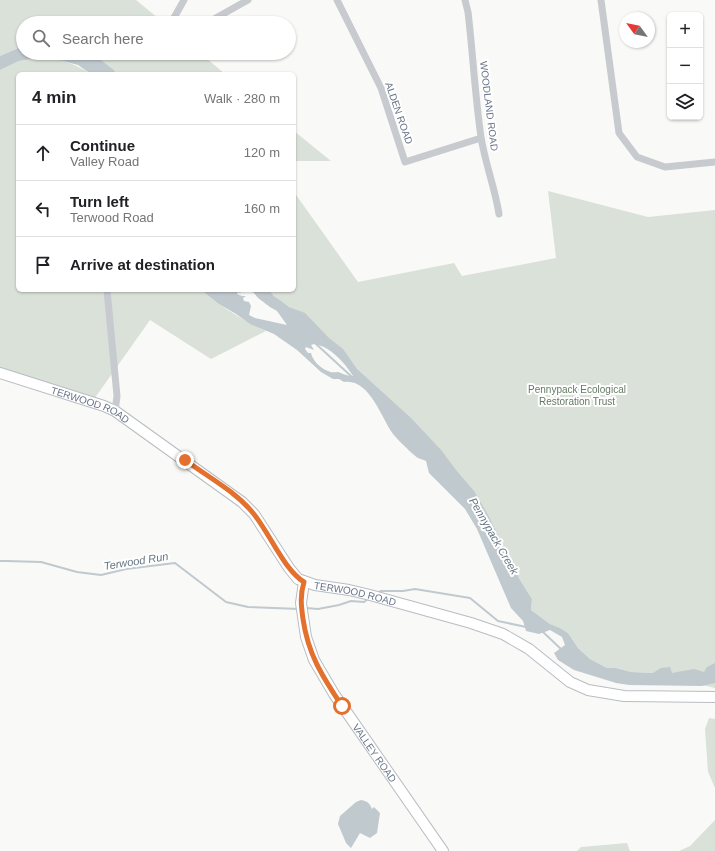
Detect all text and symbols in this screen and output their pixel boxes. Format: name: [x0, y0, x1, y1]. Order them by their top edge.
north arrow: [619, 12, 655, 48]
map controls: [667, 12, 703, 120]
button: +: [667, 12, 703, 48]
search box: [16, 16, 296, 60]
icon: search: [30, 27, 52, 49]
text: Search here: [62, 30, 144, 47]
button: −: [667, 48, 703, 84]
street label: WOODLAND ROAD: [478, 60, 500, 152]
street label: ALDEN ROAD: [383, 80, 415, 146]
button: layers: [667, 84, 703, 120]
text: 4 min: [32, 88, 76, 107]
text: Walk · 280 m: [204, 91, 280, 106]
text: Continue: [70, 137, 135, 154]
icon: ahead: [32, 142, 54, 164]
text: 120 m: [244, 145, 280, 160]
text: Valley Road: [70, 154, 139, 169]
text: Turn left: [70, 193, 129, 210]
icon: left: [32, 198, 54, 220]
text: 160 m: [244, 201, 280, 216]
text: Terwood Road: [70, 210, 154, 225]
icon: arrive: [32, 254, 54, 276]
text: Arrive at destination: [70, 256, 215, 273]
street label: TERWOOD ROAD: [50, 384, 132, 425]
park label: Pennypack Ecological Restoration Trust: [528, 384, 626, 407]
route end: [176, 451, 194, 469]
water label: Pennypack Creek: [467, 495, 521, 577]
water label: Terwood Run: [103, 550, 169, 572]
street label: TERWOOD ROAD: [313, 579, 397, 607]
route start: [333, 697, 351, 715]
street label: VALLEY ROAD: [351, 722, 399, 784]

